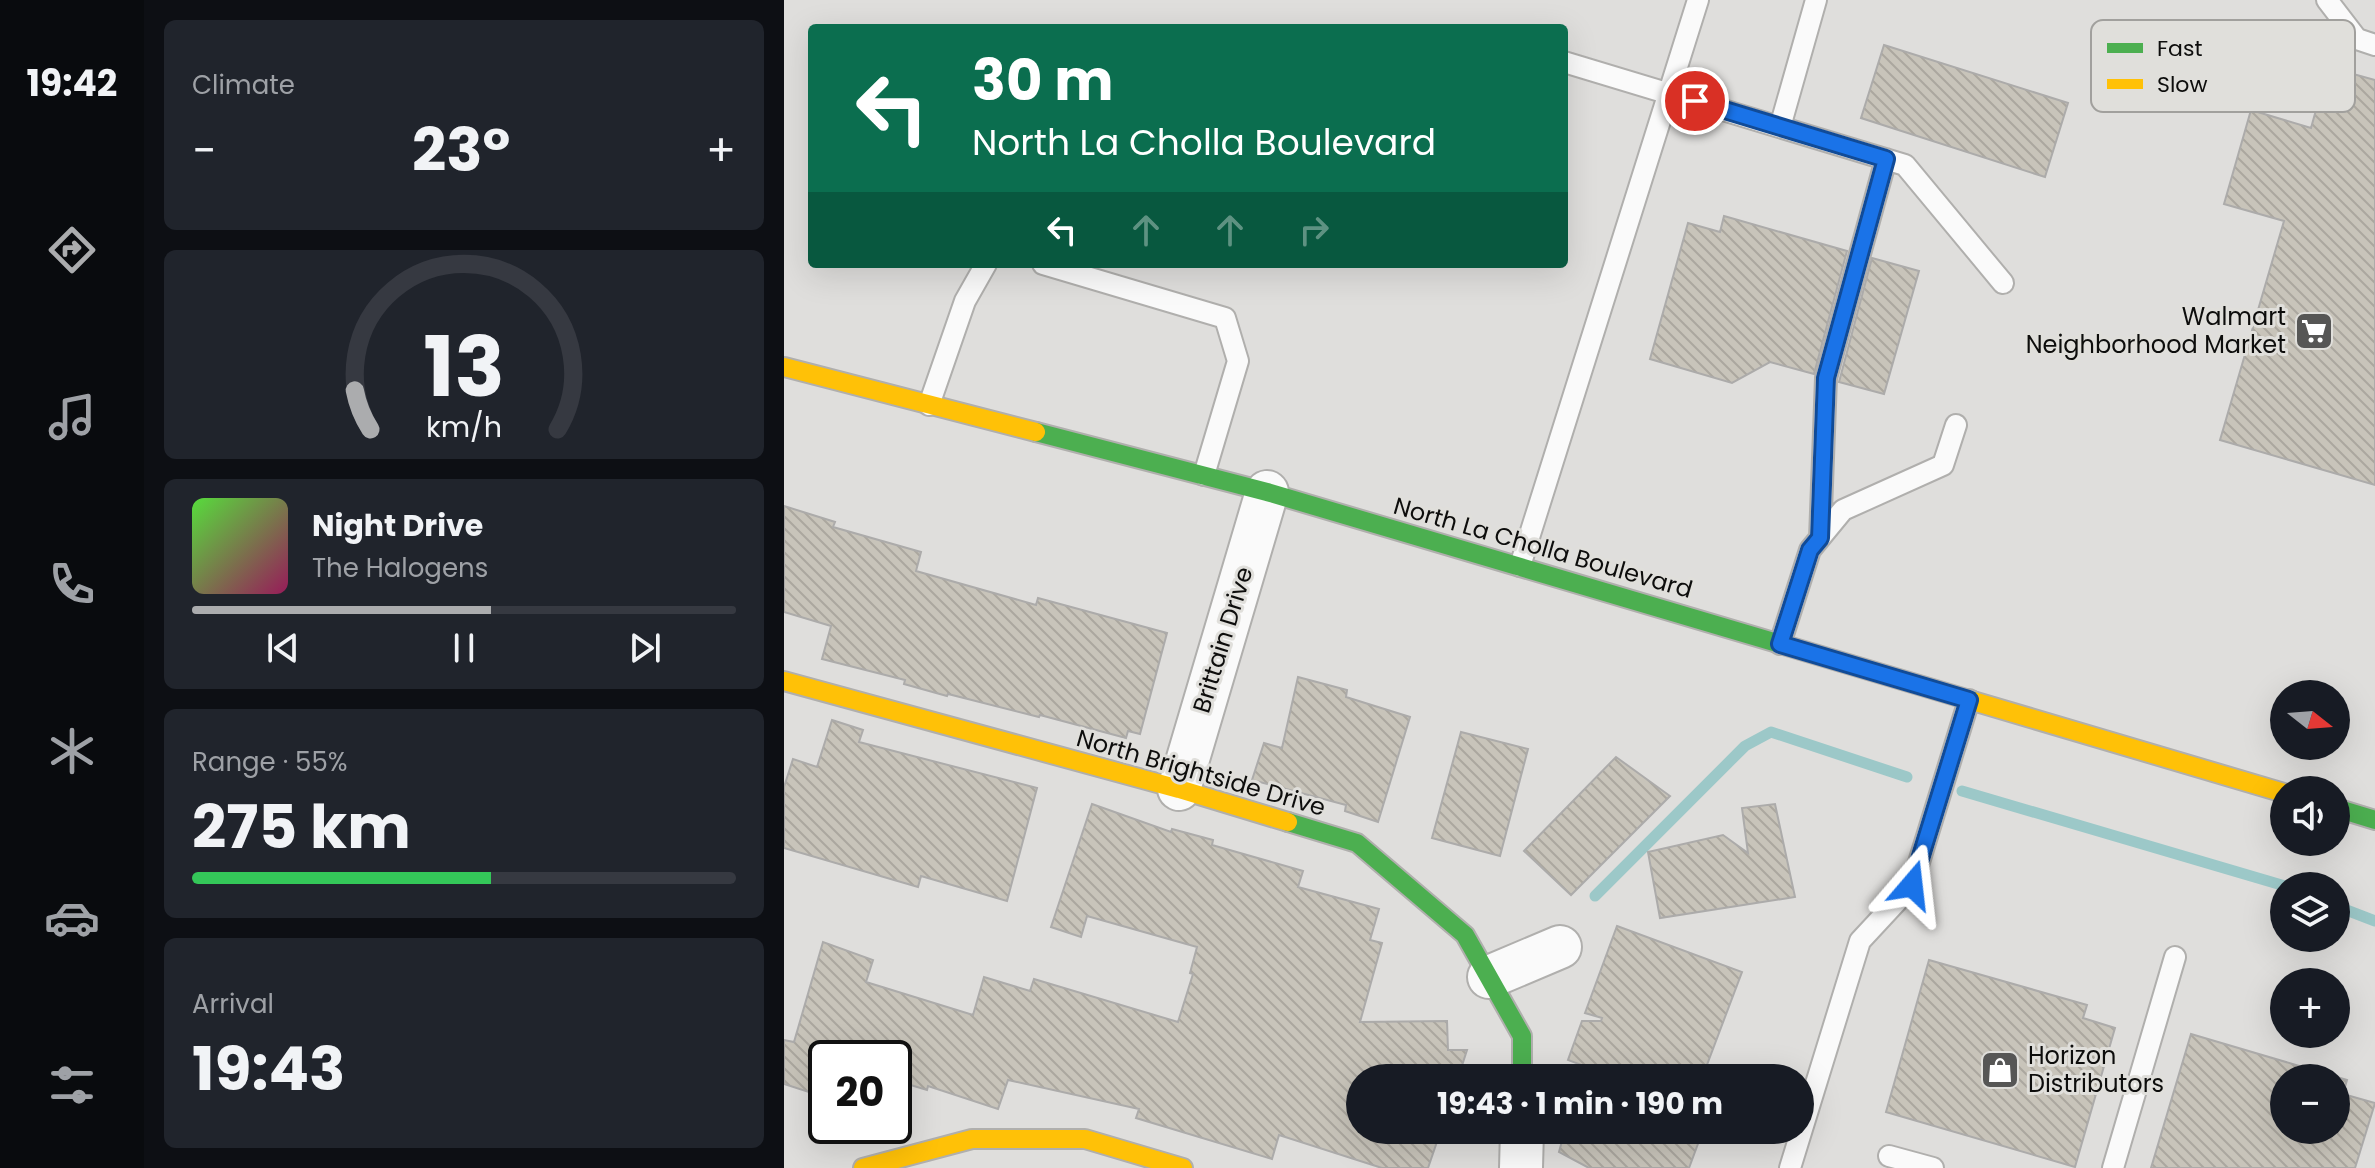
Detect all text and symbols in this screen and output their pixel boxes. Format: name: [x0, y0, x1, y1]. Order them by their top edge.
legend: [2091, 20, 2355, 112]
text: Fast: [2157, 33, 2202, 64]
text: 30 m: [972, 41, 1114, 120]
icon: left: [840, 56, 944, 160]
text: 19:42: [27, 58, 117, 109]
text: Climate: [192, 67, 295, 103]
pin: [1661, 67, 1729, 135]
text: Slow: [2157, 69, 2207, 100]
icon: arrive: [1673, 79, 1717, 123]
text: 23°: [412, 108, 510, 192]
text: North La Cholla Boulevard: [972, 117, 1436, 168]
text: −: [192, 120, 216, 181]
text: +: [706, 120, 736, 181]
icon: left: [1040, 208, 1084, 252]
icon: ahead: [1124, 208, 1168, 252]
icon: ahead: [1208, 208, 1252, 252]
icon: right: [1292, 208, 1336, 252]
icon: directions: [44, 222, 100, 278]
place label: Walmart Neighborhood Market: [2026, 300, 2286, 361]
text: 13: [423, 309, 505, 425]
supermarket icon: Walmart Neighborhood Market: [2293, 310, 2335, 352]
icon: music: [44, 389, 100, 445]
text: km/h: [426, 408, 502, 448]
street label: North La Cholla Boulevard: [1390, 489, 1696, 606]
text: Night Drive: [312, 504, 483, 547]
text: The Halogens: [312, 550, 488, 586]
icon: phone: [44, 556, 100, 612]
street label: Brittain Drive: [1185, 563, 1260, 717]
icon: previous: [261, 626, 305, 670]
icon: pause: [442, 626, 486, 670]
icon: next: [623, 626, 667, 670]
north arrow: [2270, 680, 2350, 760]
map controls: [2270, 680, 2350, 1144]
street label: North Brightside Drive: [1073, 721, 1330, 824]
icon: climate: [44, 723, 100, 779]
text: Range · 55%: [192, 744, 348, 780]
button: sound: [2270, 776, 2350, 856]
text: 275 km: [192, 785, 411, 869]
position arrow: [1870, 843, 1954, 927]
button: layers: [2270, 872, 2350, 952]
icon: car: [44, 890, 100, 946]
button: +: [2270, 968, 2350, 1048]
text: Arrival: [192, 986, 274, 1022]
text: 19:43: [192, 1027, 345, 1111]
place label: Horizon Distributors: [2028, 1039, 2164, 1100]
speed limit sign: 20: [808, 1040, 912, 1144]
shop icon: Horizon Distributors: [1979, 1049, 2021, 1091]
icon: filters: [44, 1057, 100, 1113]
button: −: [2270, 1064, 2350, 1144]
text: 19:43 · 1 min · 190 m: [1437, 1082, 1723, 1125]

